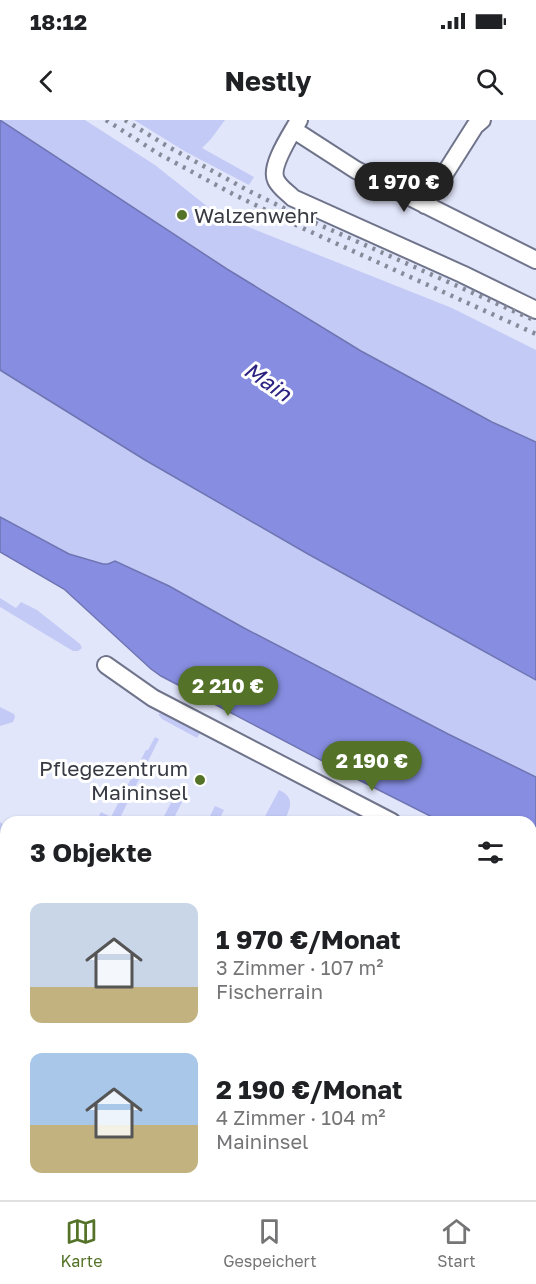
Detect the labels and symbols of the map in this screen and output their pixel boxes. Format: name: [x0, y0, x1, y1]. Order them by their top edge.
pin: 1 970 €: [349, 162, 459, 213]
place label: Walzenwehr: [194, 202, 318, 228]
marker: Walzenwehr: [175, 208, 189, 222]
water label: Main: [239, 356, 298, 407]
pin: 2 210 €: [173, 666, 283, 717]
pin: 2 190 €: [317, 741, 427, 792]
place label: Pflegezentrum Maininsel: [39, 755, 188, 805]
marker: Pflegezentrum Maininsel: [193, 773, 207, 787]

